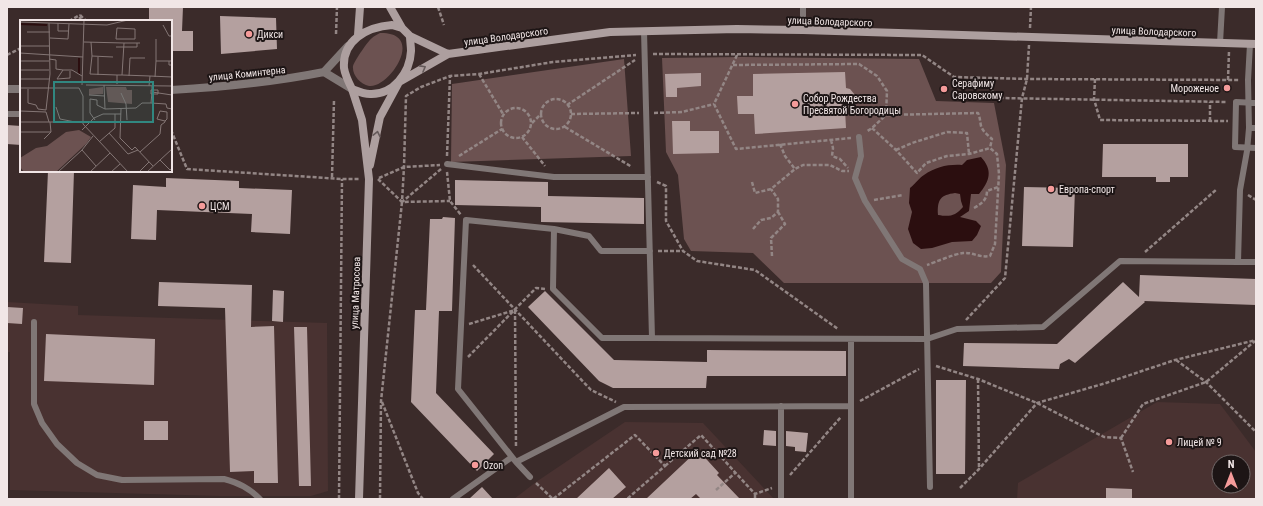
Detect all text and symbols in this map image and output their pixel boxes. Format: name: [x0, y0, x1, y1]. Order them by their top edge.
street label: улица Володарского: [787, 15, 873, 28]
inset map: [20, 20, 172, 172]
street label: улица Володарского: [463, 25, 549, 48]
street label: улица Володарского: [1111, 25, 1197, 38]
marker: Дикси: [244, 29, 254, 39]
place label: Дикси: [257, 29, 283, 40]
street label: улица Коминтерна: [208, 64, 286, 83]
one-way arrow: [419, 66, 426, 73]
place label: Серафиму Саровскому: [952, 78, 1002, 101]
place label: Мороженое: [1171, 83, 1219, 94]
marker: Мороженое: [1222, 83, 1232, 93]
marker: Серафиму Саровскому: [939, 84, 949, 94]
place label: Собор Рождества Пресвятой Богородицы: [803, 93, 901, 116]
marker: Собор Рождества Пресвятой Богородицы: [790, 99, 800, 109]
one-way arrow: [372, 130, 380, 137]
marker: Европа-спорт: [1046, 184, 1056, 194]
place label: Европа-спорт: [1059, 184, 1115, 195]
marker: ЦСМ: [197, 201, 207, 211]
place label: ЦСМ: [210, 201, 230, 212]
street label: улица Матросова: [349, 256, 362, 329]
marker: Лицей № 9: [1164, 437, 1174, 447]
place label: Лицей № 9: [1177, 437, 1222, 448]
marker: Детский сад №28: [651, 448, 661, 458]
place label: Детский сад №28: [664, 448, 737, 459]
north arrow: [1211, 454, 1251, 494]
text: N: [1228, 458, 1235, 471]
marker: Ozon: [470, 460, 480, 470]
place label: Ozon: [483, 460, 503, 471]

